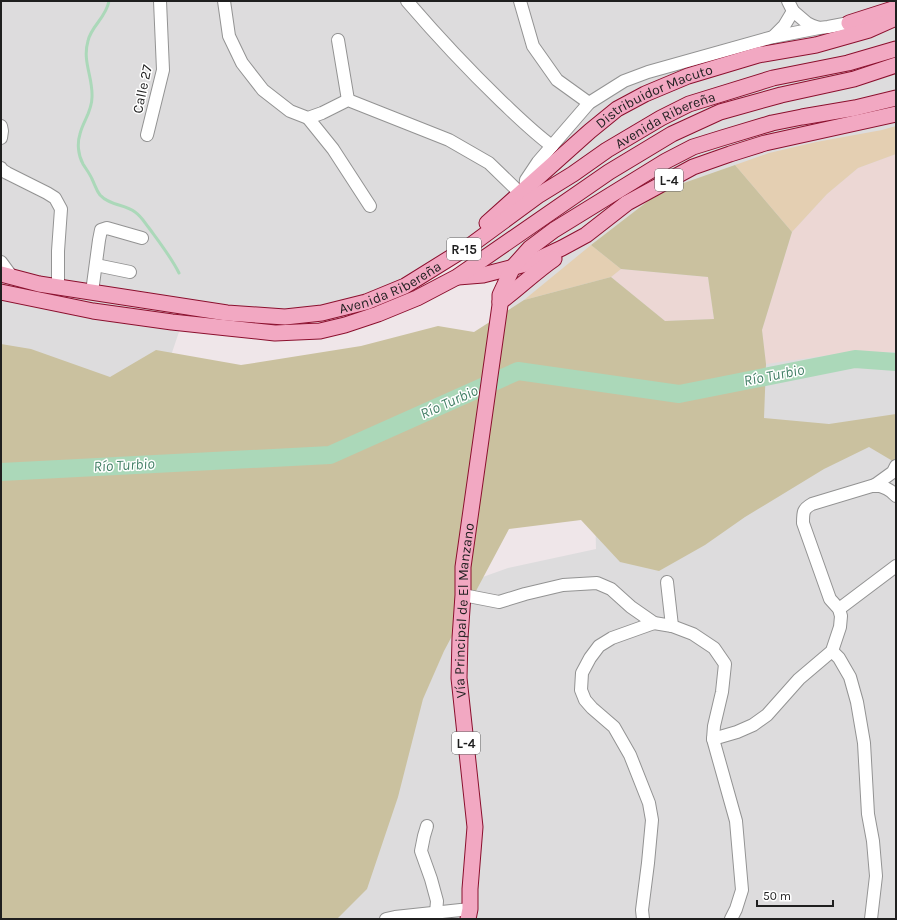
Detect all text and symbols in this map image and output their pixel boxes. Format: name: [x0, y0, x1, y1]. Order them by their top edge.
street label: Distribuidor Macuto: [592, 61, 715, 132]
street label: Calle 27: [129, 63, 156, 115]
street label: Avenida Ribereña: [612, 88, 718, 152]
road number: L-4: [655, 169, 683, 191]
road number: R-15: [447, 238, 481, 260]
street label: Avenida Ribereña: [337, 258, 445, 317]
water label: Río Turbio: [742, 360, 806, 390]
water label: Río Turbio: [417, 381, 481, 423]
water label: Río Turbio: [93, 454, 156, 476]
street label: Vía Principal de El Manzano: [451, 522, 478, 699]
road number: L-4: [452, 732, 480, 754]
scale bar: [757, 882, 833, 908]
text: 50 m: [763, 889, 791, 903]

